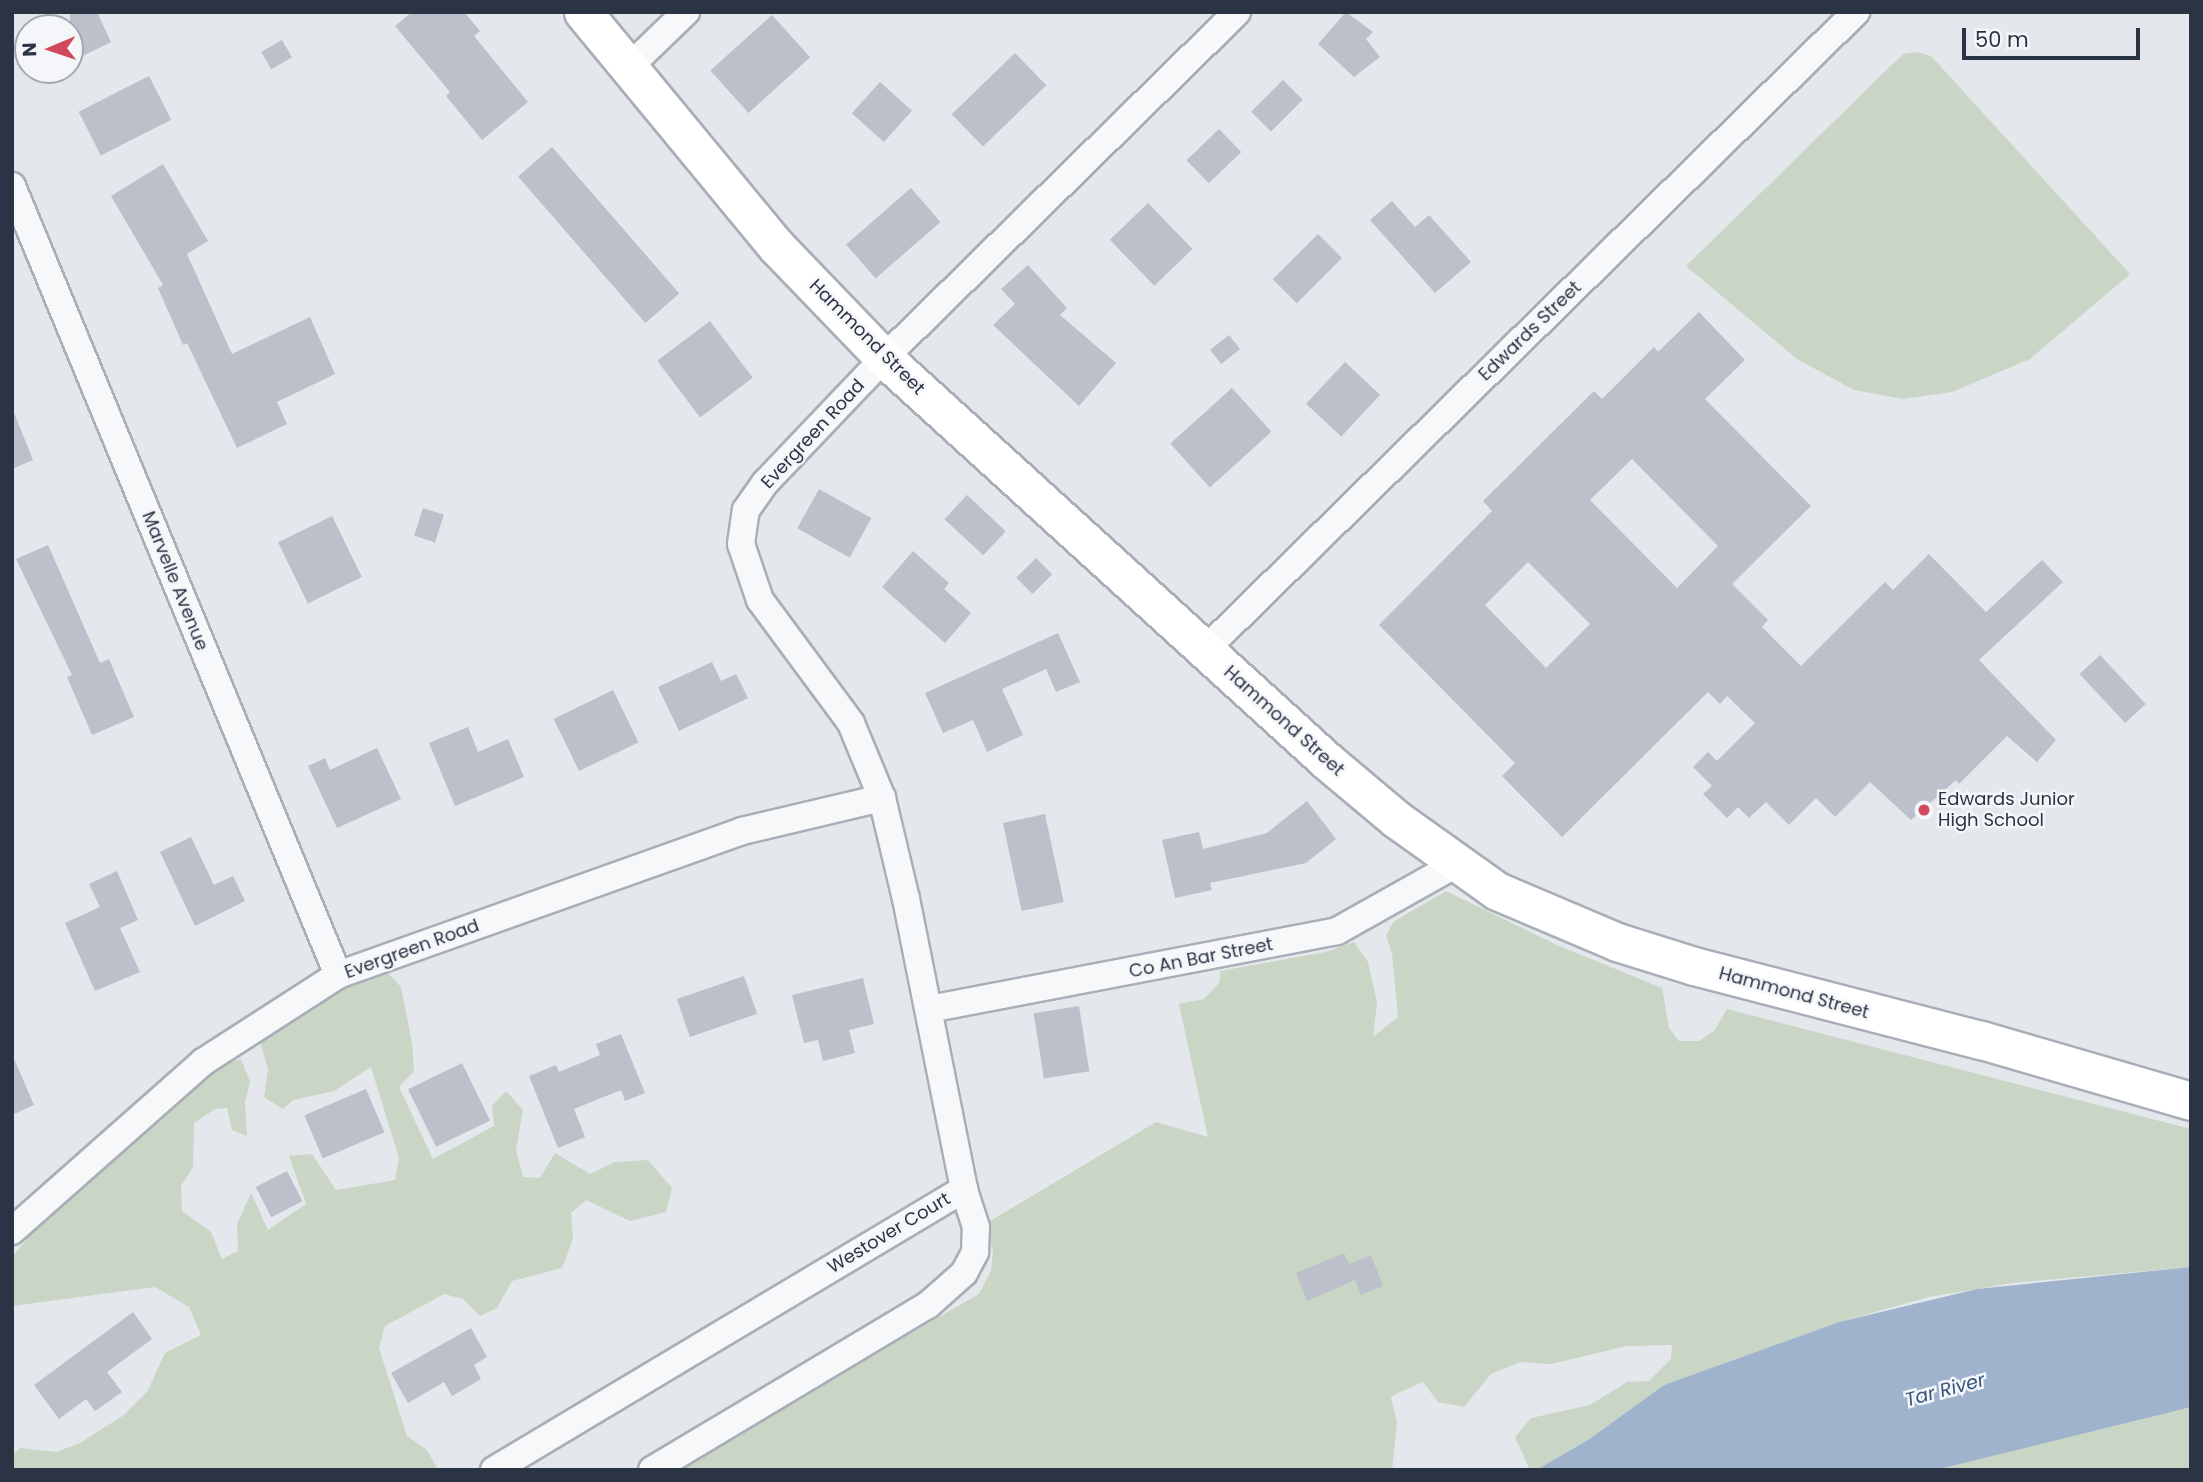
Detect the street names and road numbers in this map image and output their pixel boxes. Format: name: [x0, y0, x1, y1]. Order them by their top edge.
street label: Hammond Street: [805, 275, 929, 399]
street label: Edwards Street: [1474, 277, 1586, 385]
street label: Evergreen Road: [757, 375, 869, 493]
street label: Marvelle Avenue: [137, 508, 213, 654]
street label: Hammond Street: [1219, 661, 1349, 781]
street label: Evergreen Road: [342, 915, 482, 983]
street label: Co An Bar Street: [1127, 933, 1275, 983]
street label: Hammond Street: [1717, 963, 1871, 1023]
street label: Westover Court: [824, 1188, 954, 1278]

